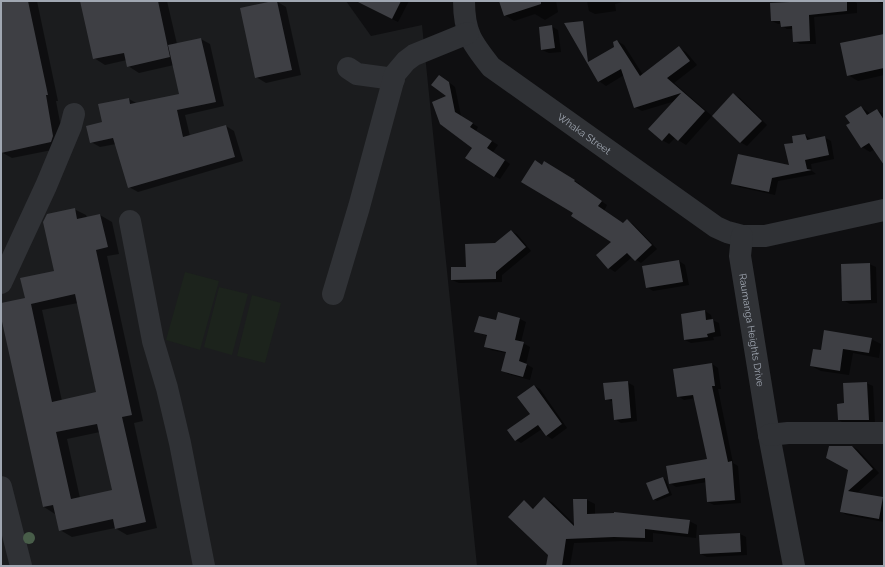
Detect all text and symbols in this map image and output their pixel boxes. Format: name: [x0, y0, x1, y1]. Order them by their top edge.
street label: Whaka Street: [555, 111, 613, 157]
street label: Raumanga Heights Drive: [737, 273, 766, 388]

